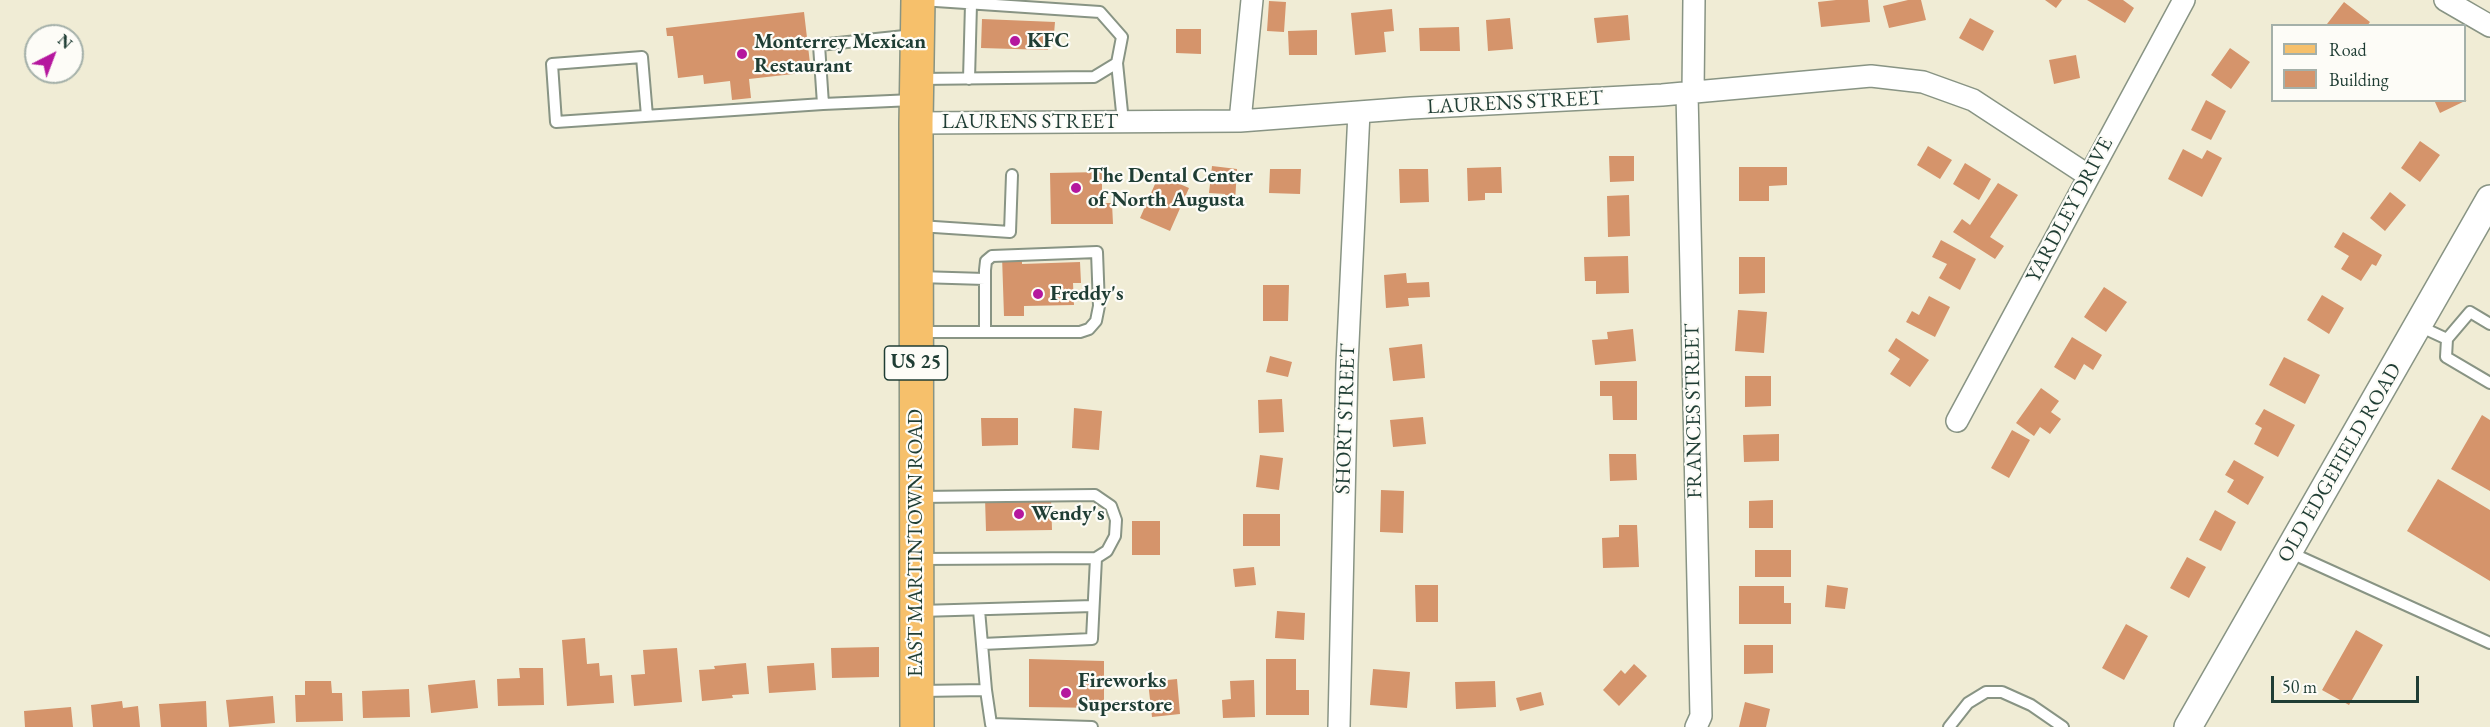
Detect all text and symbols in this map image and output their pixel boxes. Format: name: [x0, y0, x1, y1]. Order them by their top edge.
north arrow: [24, 24, 84, 84]
legend: [2271, 24, 2466, 102]
place label: KFC: [1027, 28, 1069, 54]
place label: Monterrey Mexican Restaurant: [754, 29, 926, 79]
text: N: [53, 30, 77, 54]
marker: KFC: [1008, 34, 1022, 48]
text: Road: [2329, 38, 2367, 61]
marker: Monterrey Mexican Restaurant: [735, 47, 749, 61]
text: Building: [2329, 68, 2389, 91]
street label: LAURENS STREET: [1426, 86, 1604, 120]
street label: LAURENS STREET: [942, 109, 1118, 135]
street label: YARDLEY DRIVE: [2021, 133, 2119, 287]
place label: The Dental Center of North Augusta: [1088, 163, 1253, 213]
marker: The Dental Center of North Augusta: [1069, 181, 1083, 195]
place label: Freddy's: [1050, 281, 1124, 307]
marker: Freddy's: [1031, 287, 1045, 301]
street label: FRANCES STREET: [1680, 323, 1708, 499]
street label: SHORT STREET: [1331, 343, 1361, 495]
road number: US 25: [884, 346, 948, 380]
street label: OLD EDGEFIELD ROAD: [2273, 359, 2407, 567]
street label: EAST MARTINTOWN ROAD: [903, 409, 929, 677]
place label: Wendy's: [1031, 501, 1105, 527]
marker: Wendy's: [1012, 507, 1026, 521]
scale bar: [2274, 664, 2422, 702]
place label: Fireworks Superstore: [1078, 668, 1172, 718]
text: 50 m: [2282, 675, 2317, 698]
marker: Fireworks Superstore: [1059, 686, 1073, 700]

